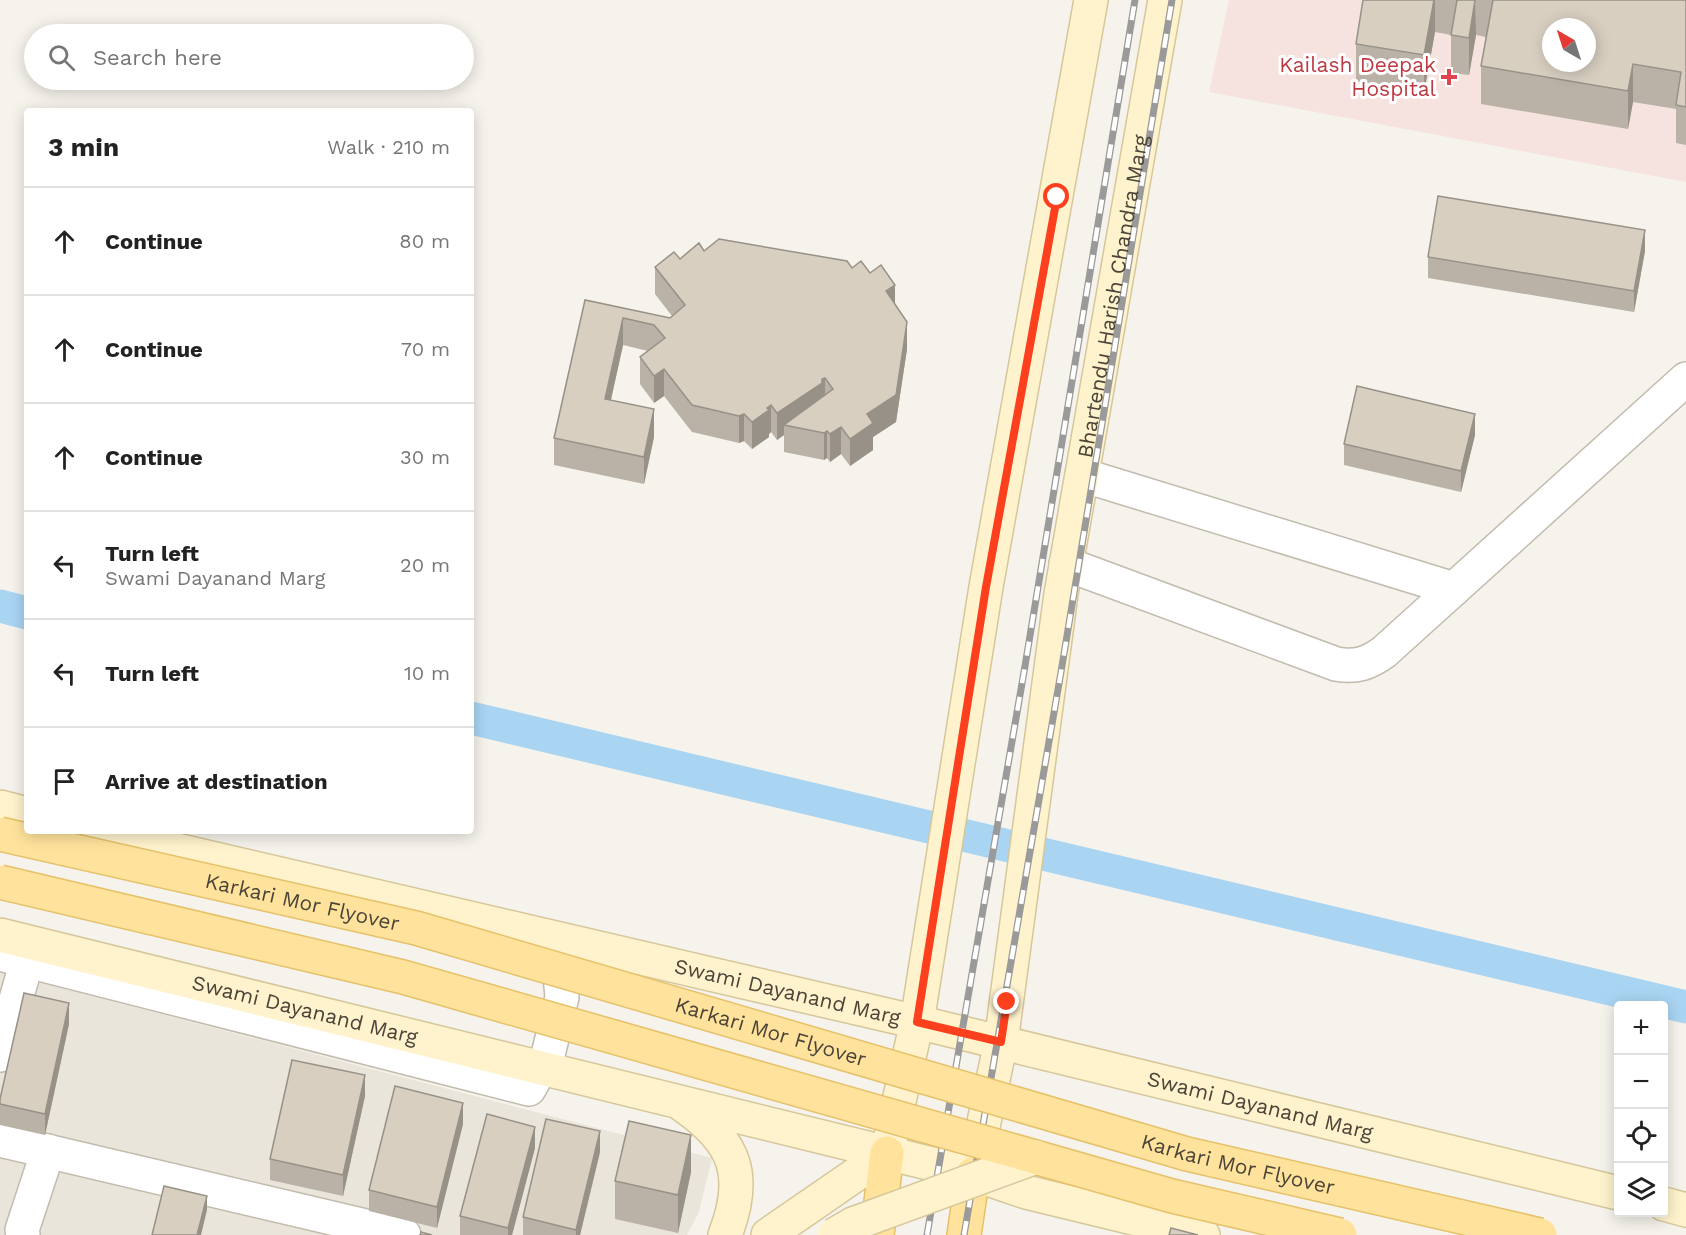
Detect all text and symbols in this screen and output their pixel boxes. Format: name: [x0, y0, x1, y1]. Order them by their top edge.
north arrow: [1542, 18, 1596, 72]
search box: [24, 24, 474, 90]
icon: search: [45, 41, 78, 74]
text: Search here: [93, 45, 222, 70]
place label: Kailash Deepak Hospital: [1279, 52, 1437, 101]
marker: Kailash Deepak Hospital: [1440, 68, 1458, 86]
text: 3 min: [48, 132, 119, 162]
street label: Bhartendu Harish Chandra Marg: [1072, 132, 1153, 460]
text: Walk · 210 m: [327, 135, 450, 159]
route start: [1043, 183, 1069, 209]
icon: ahead: [48, 225, 81, 258]
text: Continue: [105, 229, 203, 254]
text: 80 m: [399, 229, 450, 253]
icon: ahead: [48, 333, 81, 366]
text: Continue: [105, 337, 203, 362]
text: 70 m: [401, 337, 450, 361]
icon: ahead: [48, 441, 81, 474]
text: Continue: [105, 445, 203, 470]
text: 30 m: [400, 445, 450, 469]
text: Turn left: [105, 541, 199, 566]
icon: left: [48, 549, 81, 582]
text: 20 m: [400, 553, 450, 577]
text: Swami Dayanand Marg: [105, 566, 325, 590]
icon: left: [48, 657, 81, 690]
text: Turn left: [105, 661, 199, 686]
text: 10 m: [404, 661, 450, 685]
icon: arrive: [48, 765, 81, 798]
text: Arrive at destination: [105, 769, 328, 794]
street label: Karkari Mor Flyover: [203, 868, 402, 936]
street label: Swami Dayanand Marg: [672, 953, 904, 1030]
street label: Swami Dayanand Marg: [190, 970, 421, 1049]
route end: [993, 988, 1019, 1014]
street label: Karkari Mor Flyover: [672, 992, 870, 1071]
map controls: [1614, 1001, 1668, 1217]
button: +: [1614, 1001, 1668, 1055]
button: −: [1614, 1055, 1668, 1109]
street label: Swami Dayanand Marg: [1145, 1066, 1376, 1145]
button: locate: [1614, 1109, 1668, 1163]
street label: Karkari Mor Flyover: [1138, 1128, 1338, 1200]
button: layers: [1614, 1163, 1668, 1217]

